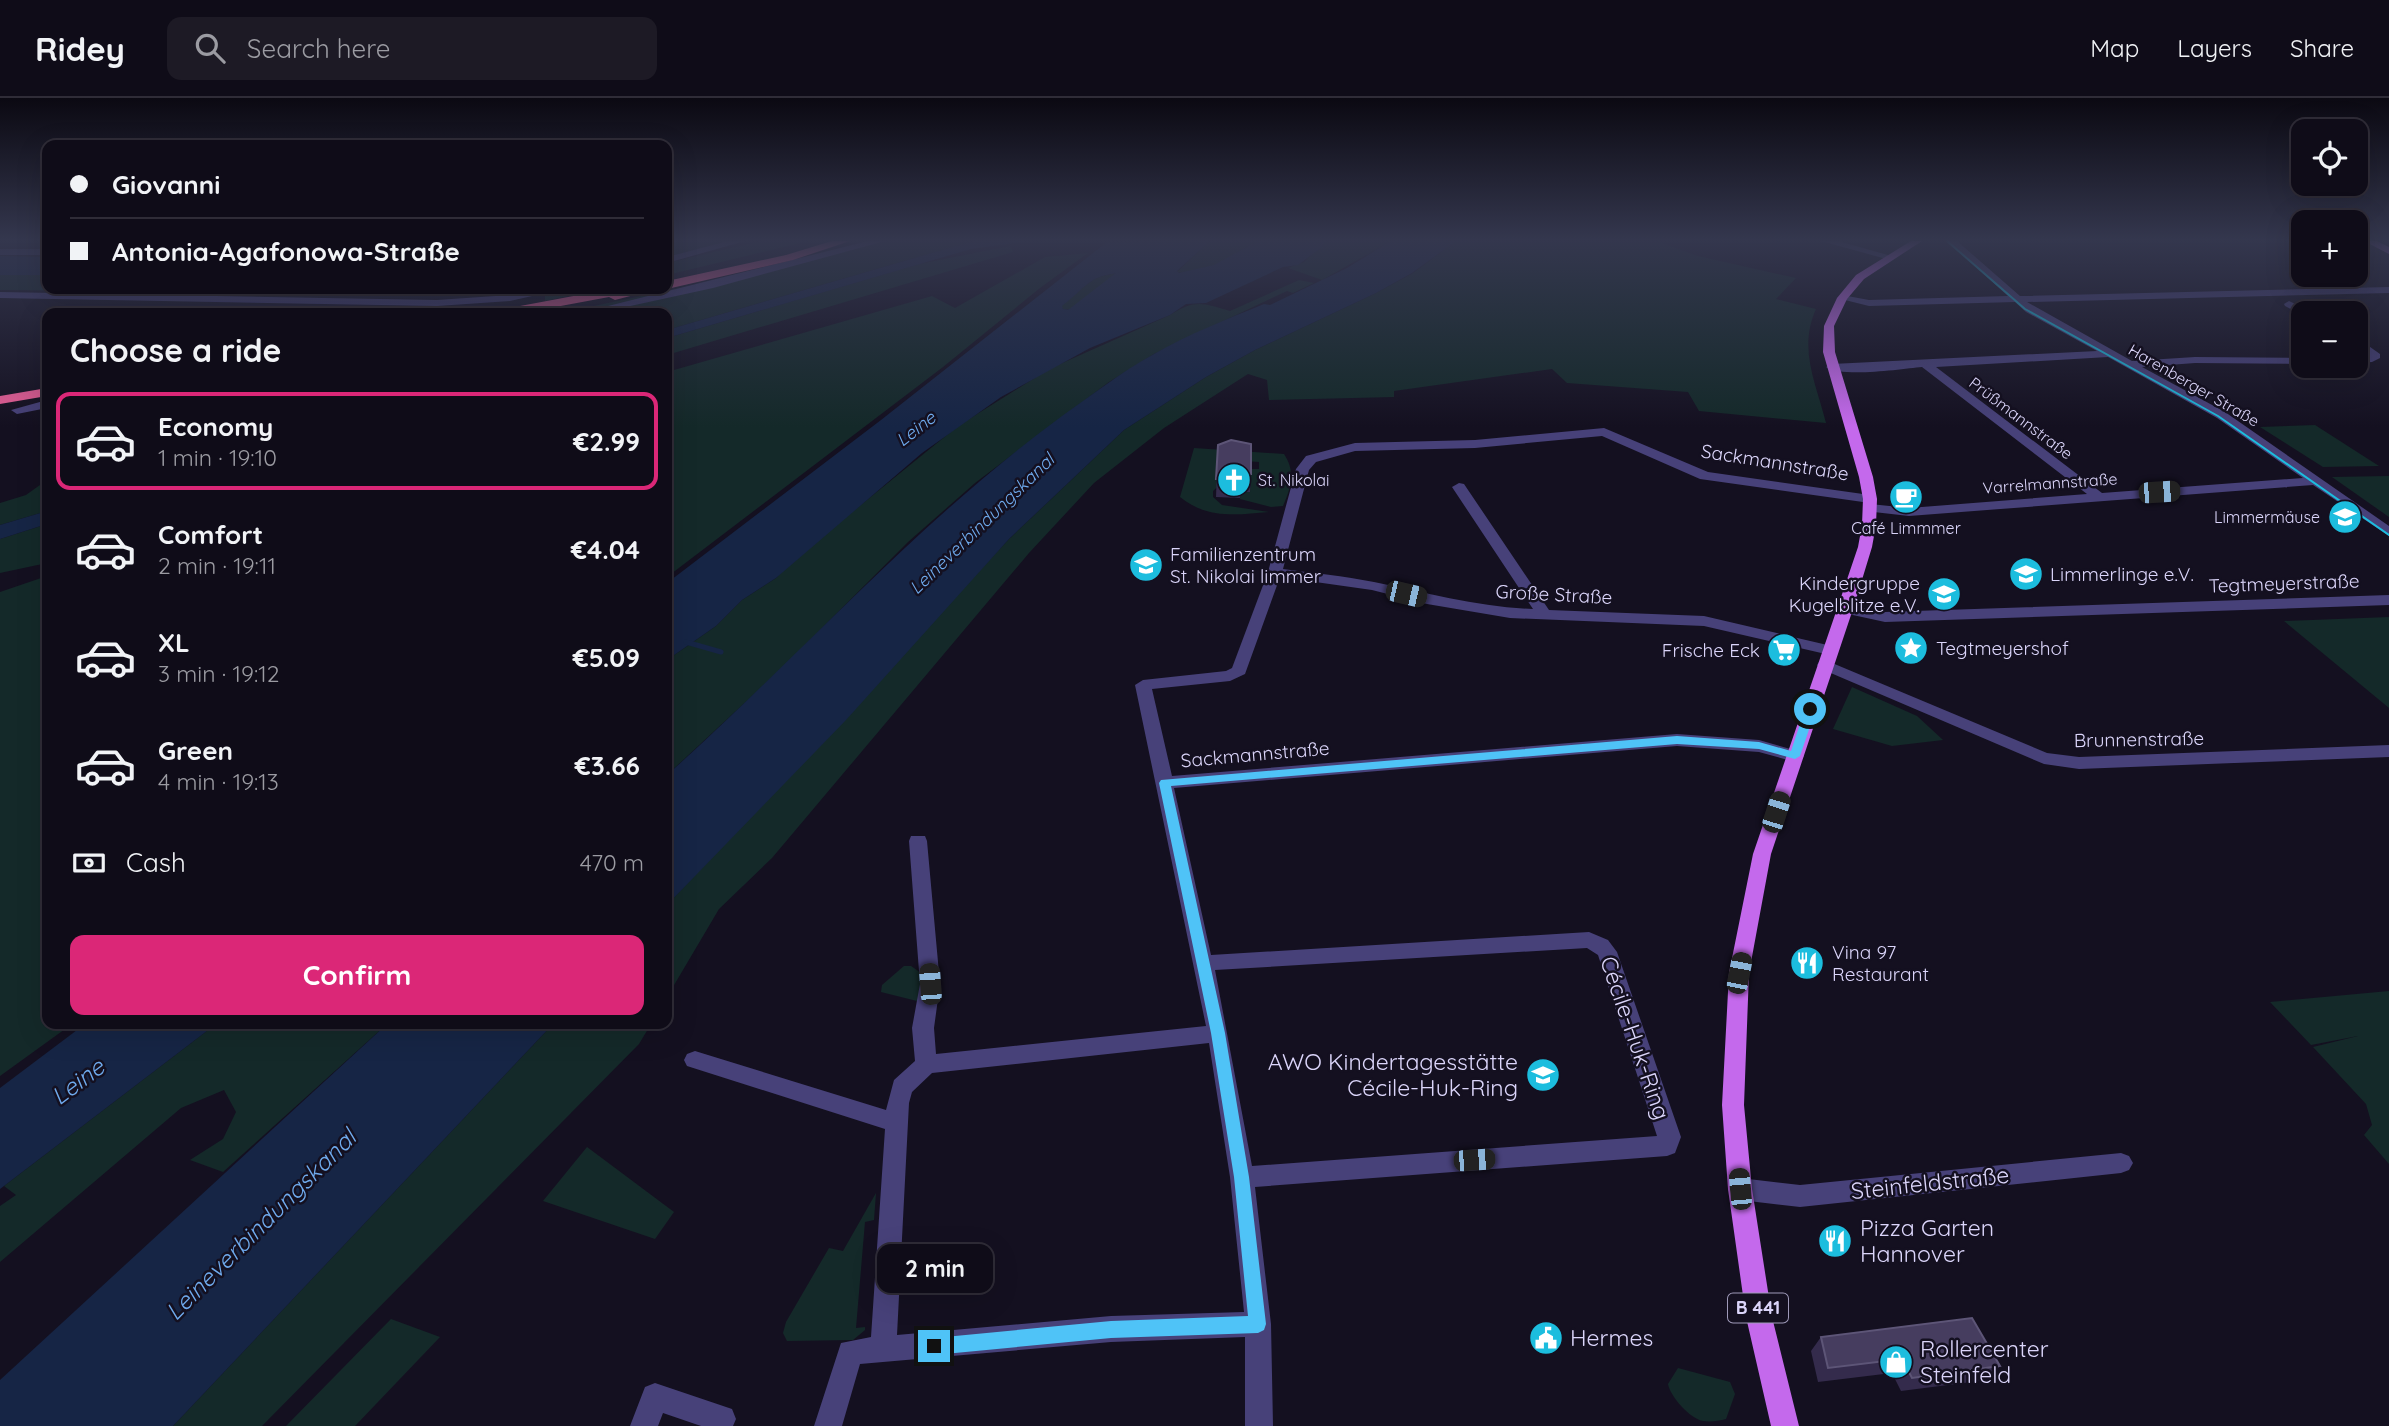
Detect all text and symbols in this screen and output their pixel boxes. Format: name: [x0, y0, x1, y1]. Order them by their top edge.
search box: [167, 17, 657, 80]
text: Ridey: [35, 28, 125, 69]
icon: search: [191, 29, 229, 67]
text: Search here: [247, 32, 390, 65]
text: Map: [2090, 33, 2139, 63]
text: Layers: [2177, 33, 2252, 63]
text: Share: [2290, 33, 2354, 63]
map controls: [2291, 119, 2368, 378]
button: locate: [2291, 119, 2368, 196]
text: Giovanni: [112, 168, 220, 201]
button: +: [2291, 210, 2368, 287]
text: Antonia-Agafonowa-Straße: [112, 235, 460, 268]
button: −: [2291, 301, 2368, 378]
text: Choose a ride: [70, 330, 282, 370]
street label: Harenberger Straße: [2125, 339, 2263, 431]
street label: Prüßmannstraße: [1965, 373, 2077, 463]
water label: Leine: [891, 405, 941, 451]
icon: car: [74, 410, 137, 473]
text: Economy: [158, 410, 273, 443]
text: €2.99: [573, 425, 640, 458]
street label: Sackmannstraße: [1699, 438, 1851, 486]
text: 1 min · 19:10: [158, 443, 277, 472]
water label: Leineverbindungskanal: [904, 447, 1060, 599]
church icon: St. Nikolai: [1215, 461, 1253, 499]
street label: Varrelmannstraße: [1982, 468, 2118, 498]
place label: St. Nikolai: [1258, 470, 1329, 490]
cafe icon: Café Limmmer: [1887, 478, 1925, 516]
car: [2138, 480, 2181, 504]
school or university icon: Limmermäuse: [2326, 498, 2364, 536]
place label: Limmermäuse: [2214, 507, 2320, 527]
icon: car: [74, 518, 137, 581]
text: Comfort: [158, 518, 263, 551]
place label: Café Limmmer: [1851, 518, 1961, 538]
text: €4.04: [571, 533, 640, 566]
place label: Familienzentrum St. Nikolai limmer: [1170, 542, 1322, 588]
school or university icon: Familienzentrum St. Nikolai limmer: [1127, 546, 1165, 584]
text: 2 min · 19:11: [158, 551, 276, 580]
school or university icon: Limmerlinge e.V.: [2007, 555, 2045, 593]
place label: Limmerlinge e.V.: [2050, 562, 2194, 586]
street label: Tegtmeyerstraße: [2208, 568, 2360, 598]
place label: Kindergruppe Kugelblitze e.V.: [1789, 571, 1920, 617]
school or university icon: Kindergruppe Kugelblitze e.V.: [1925, 575, 1963, 613]
car: [1384, 579, 1429, 609]
street label: Große Straße: [1495, 579, 1613, 609]
icon: car: [74, 626, 137, 689]
text: XL: [158, 626, 190, 659]
place icon: Tegtmeyershof: [1892, 629, 1930, 667]
supermarket icon: Frische Eck: [1765, 631, 1803, 669]
place label: Tegtmeyershof: [1936, 636, 2069, 660]
place label: Frische Eck: [1662, 638, 1760, 662]
text: €5.09: [573, 641, 640, 674]
text: 3 min · 19:12: [158, 659, 279, 688]
route start: [1794, 693, 1826, 725]
street label: Brunnenstraße: [2074, 726, 2204, 752]
icon: car: [74, 734, 137, 797]
text: Green: [158, 734, 233, 767]
street label: Sackmannstraße: [1180, 736, 1330, 772]
text: €3.66: [575, 749, 640, 782]
text: 4 min · 19:13: [158, 767, 279, 796]
car: [1760, 789, 1793, 835]
icon: cash: [70, 844, 108, 882]
text: Cash: [126, 846, 186, 879]
text: 470 m: [580, 848, 644, 877]
button: Confirm: [70, 935, 644, 1015]
place label: Vina 97 Restaurant: [1832, 940, 1929, 986]
restaurant icon: Vina 97 Restaurant: [1788, 944, 1826, 982]
car: [1725, 950, 1754, 996]
street label: Cécile-Huk-Ring: [1594, 952, 1677, 1123]
car: [919, 962, 942, 1006]
place label: AWO Kindertagesstätte Cécile-Huk-Ring: [1268, 1047, 1518, 1102]
water label: Leine: [45, 1051, 111, 1111]
school or university icon: AWO Kindertagesstätte Cécile-Huk-Ring: [1524, 1056, 1562, 1094]
water label: Leineverbindungskanal: [159, 1121, 364, 1326]
car: [1453, 1148, 1496, 1172]
street label: Steinfeldstraße: [1849, 1160, 2011, 1205]
car: [1728, 1167, 1753, 1211]
place label: Pizza Garten Hannover: [1860, 1213, 1994, 1268]
restaurant icon: Pizza Garten Hannover: [1816, 1222, 1854, 1260]
callout: 2 min: [876, 1244, 992, 1294]
text: 2 min: [905, 1254, 965, 1283]
road number: B 441: [1728, 1294, 1788, 1322]
public building icon: Hermes: [1527, 1319, 1565, 1357]
place label: Hermes: [1570, 1323, 1653, 1352]
route end: [918, 1330, 950, 1362]
place label: Rollercenter Steinfeld: [1920, 1334, 2049, 1389]
shop icon: Rollercenter Steinfeld: [1877, 1343, 1915, 1381]

